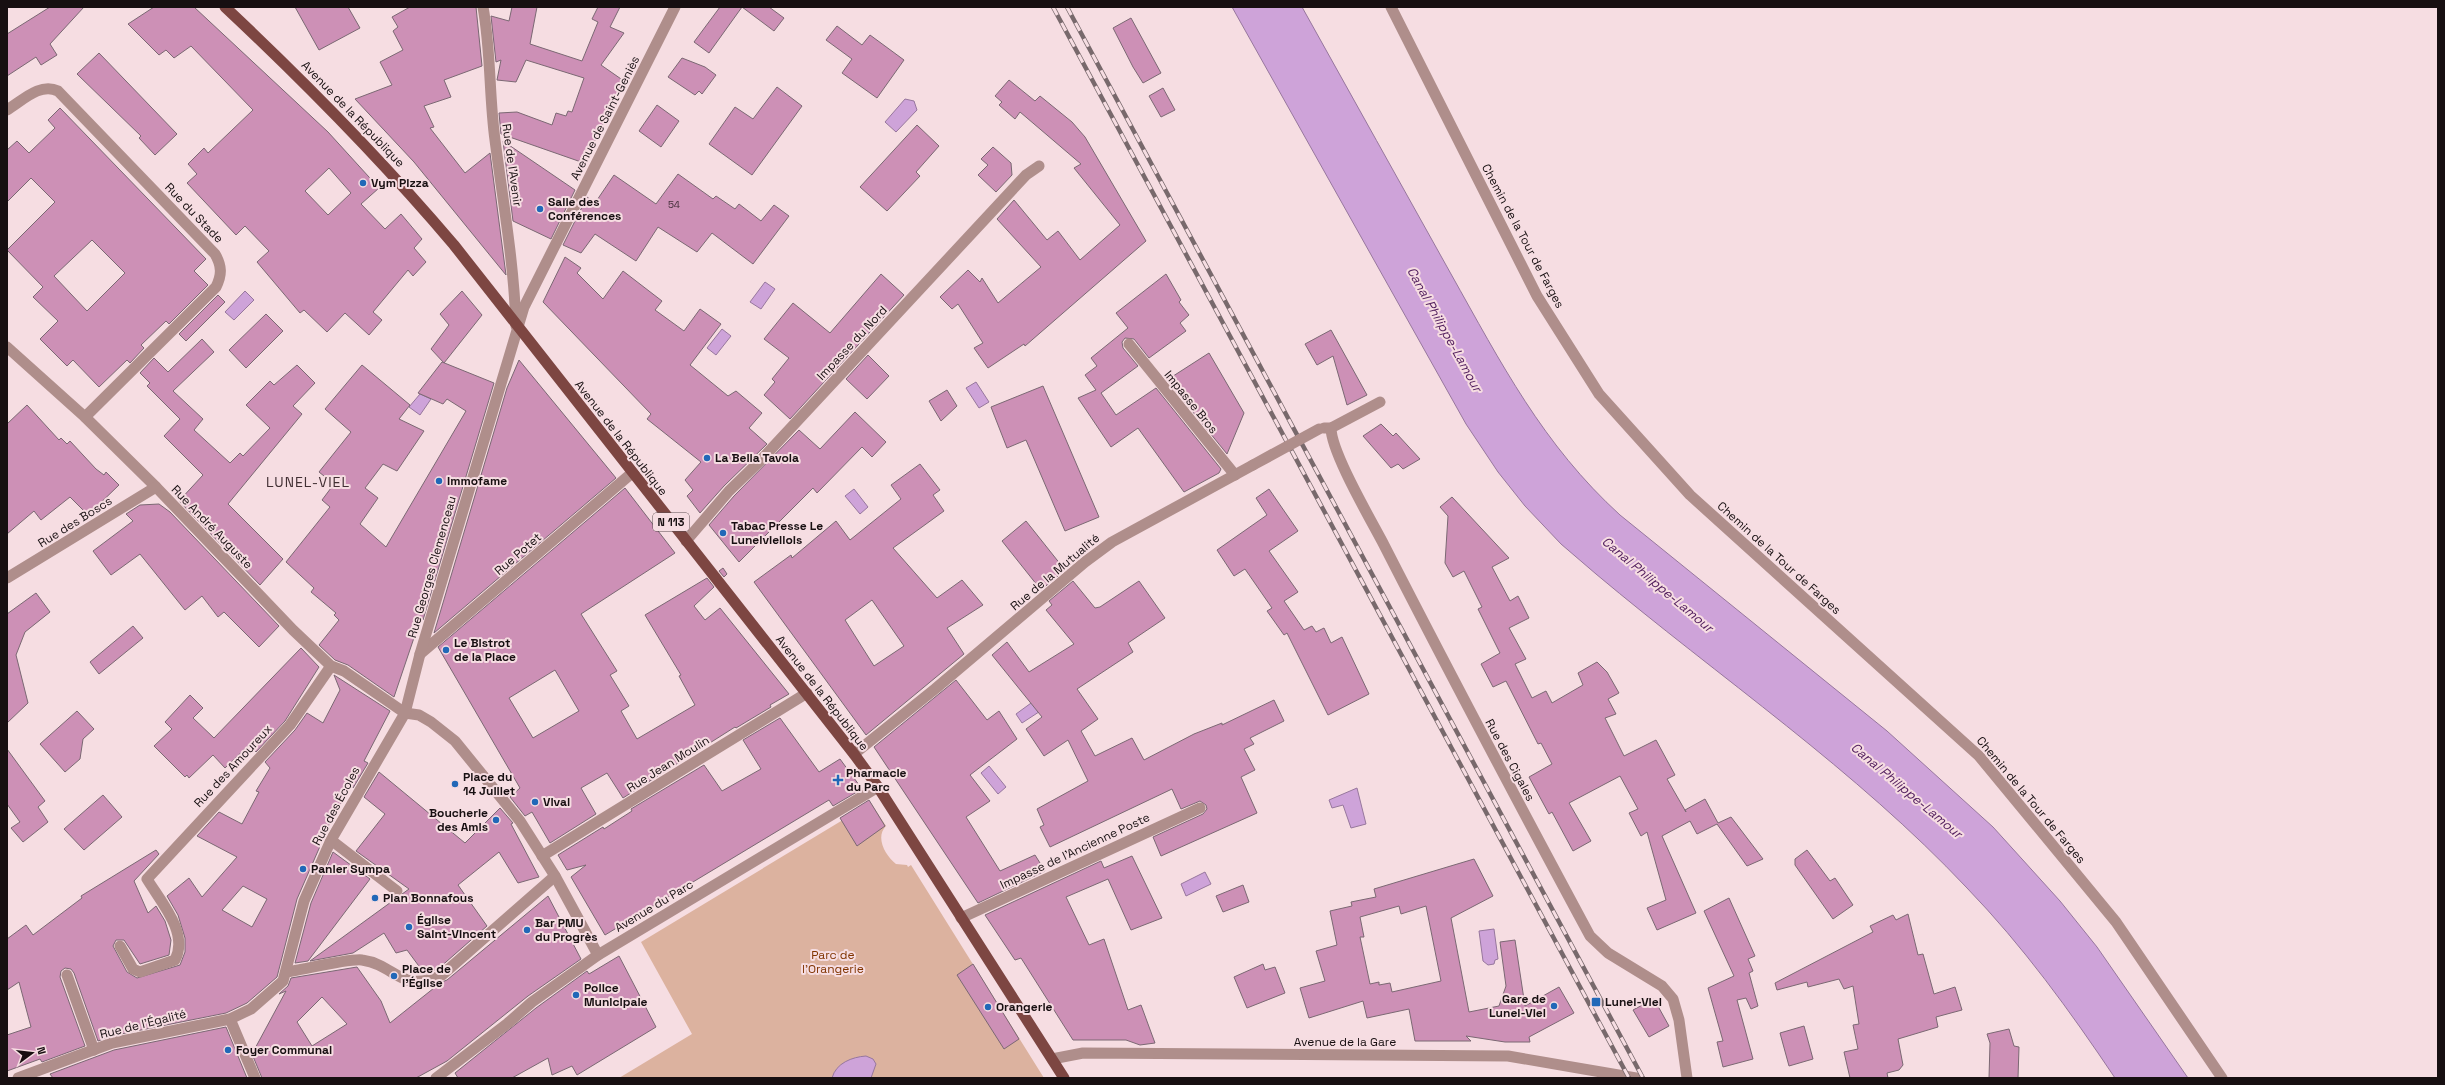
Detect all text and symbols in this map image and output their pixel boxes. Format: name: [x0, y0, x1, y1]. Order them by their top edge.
street label: Avenue de Saint-Geniès: [567, 53, 643, 183]
street label: Avenue de la République: [298, 57, 408, 171]
street label: Rue de l'Avenir: [498, 123, 526, 208]
street label: Chemin de la Tour de Farges: [1478, 161, 1568, 311]
place label: Vym Pizza: [371, 175, 429, 191]
marker: Vym Pizza: [358, 178, 368, 188]
street label: Rue du Stade: [161, 180, 227, 246]
place label: Salle des Conférences: [548, 194, 621, 224]
house number: 54: [668, 198, 680, 211]
marker: Salle des Conférences: [535, 204, 545, 214]
water label: Canal Philippe-Lamour: [1403, 264, 1487, 396]
street label: Impasse du Nord: [813, 302, 891, 384]
street label: Impasse Bros: [1161, 367, 1221, 437]
street label: Avenue de la République: [571, 377, 671, 499]
place label: La Bella Tavola: [715, 450, 799, 466]
marker: La Bella Tavola: [702, 453, 712, 463]
district label: LUNEL-VIEL: [266, 473, 350, 491]
place label: Immofame: [447, 473, 507, 489]
marker: Immofame: [434, 476, 444, 486]
street label: Rue André Auguste: [168, 482, 256, 572]
street label: Rue des Boscs: [35, 493, 115, 551]
street label: Rue Georges Clemenceau: [404, 494, 460, 640]
street label: Chemin de la Tour de Farges: [1714, 498, 1844, 618]
road number: N 113: [653, 513, 689, 531]
place label: Tabac Presse Le Lunelviellois: [731, 518, 823, 548]
marker: Tabac Presse Le Lunelviellois: [718, 528, 728, 538]
street label: Rue Potet: [491, 529, 545, 579]
street label: Rue de la Mutualité: [1007, 530, 1103, 614]
water label: Canal Philippe-Lamour: [1599, 533, 1718, 637]
street label: Avenue de la République: [772, 632, 872, 754]
place label: Le Bistrot de la Place: [454, 635, 516, 665]
marker: Le Bistrot de la Place: [441, 645, 451, 655]
street label: Rue des Cigales: [1482, 716, 1538, 804]
street label: Rue des Amoureux: [190, 721, 276, 811]
street label: Rue Jean Moulin: [624, 732, 712, 796]
street label: Chemin de la Tour de Farges: [1973, 733, 2089, 867]
water label: Canal Philippe-Lamour: [1848, 739, 1967, 843]
street label: Rue des Écoles: [308, 764, 364, 848]
place label: Pharmacie du Parc: [846, 765, 907, 795]
place label: Place du 14 Juillet: [463, 769, 515, 799]
marker: Pharmacie du Parc: [833, 775, 843, 785]
marker: Place du 14 Juillet: [450, 779, 460, 789]
place label: Vival: [543, 794, 570, 810]
marker: Vival: [530, 797, 540, 807]
place label: Boucherie des Amis: [429, 805, 488, 835]
street label: Impasse de l'Ancienne Poste: [998, 809, 1152, 893]
marker: Boucherie des Amis: [491, 815, 501, 825]
place label: Panier Sympa: [311, 861, 390, 877]
marker: Panier Sympa: [298, 864, 308, 874]
street label: Avenue du Parc: [612, 876, 696, 936]
place label: Plan Bonnafous: [383, 890, 473, 906]
marker: Plan Bonnafous: [370, 893, 380, 903]
place label: Église Saint-Vincent: [417, 912, 496, 942]
place label: Bar PMU du Progrès: [535, 915, 598, 945]
marker: Église Saint-Vincent: [404, 922, 414, 932]
marker: Bar PMU du Progrès: [522, 925, 532, 935]
park label: Parc de l'Orangerie: [802, 947, 864, 977]
place label: Place de l'Église: [402, 961, 451, 991]
marker: Place de l'Église: [389, 971, 399, 981]
place label: Police Municipale: [584, 980, 648, 1010]
marker: Police Municipale: [571, 990, 581, 1000]
place label: Gare de Lunel-Viel: [1489, 991, 1546, 1021]
place label: Lunel-Viel: [1605, 994, 1662, 1010]
marker: Lunel-Viel: [1590, 996, 1602, 1008]
place label: Orangerie: [996, 999, 1053, 1015]
marker: Gare de Lunel-Viel: [1549, 1001, 1559, 1011]
marker: Orangerie: [983, 1002, 993, 1012]
street label: Rue de l'Égalité: [98, 1006, 188, 1042]
north arrow: [12, 1033, 52, 1073]
street label: Avenue de la Gare: [1294, 1034, 1396, 1050]
place label: Foyer Communal: [236, 1042, 332, 1058]
text: N: [34, 1045, 49, 1056]
marker: Foyer Communal: [223, 1045, 233, 1055]

